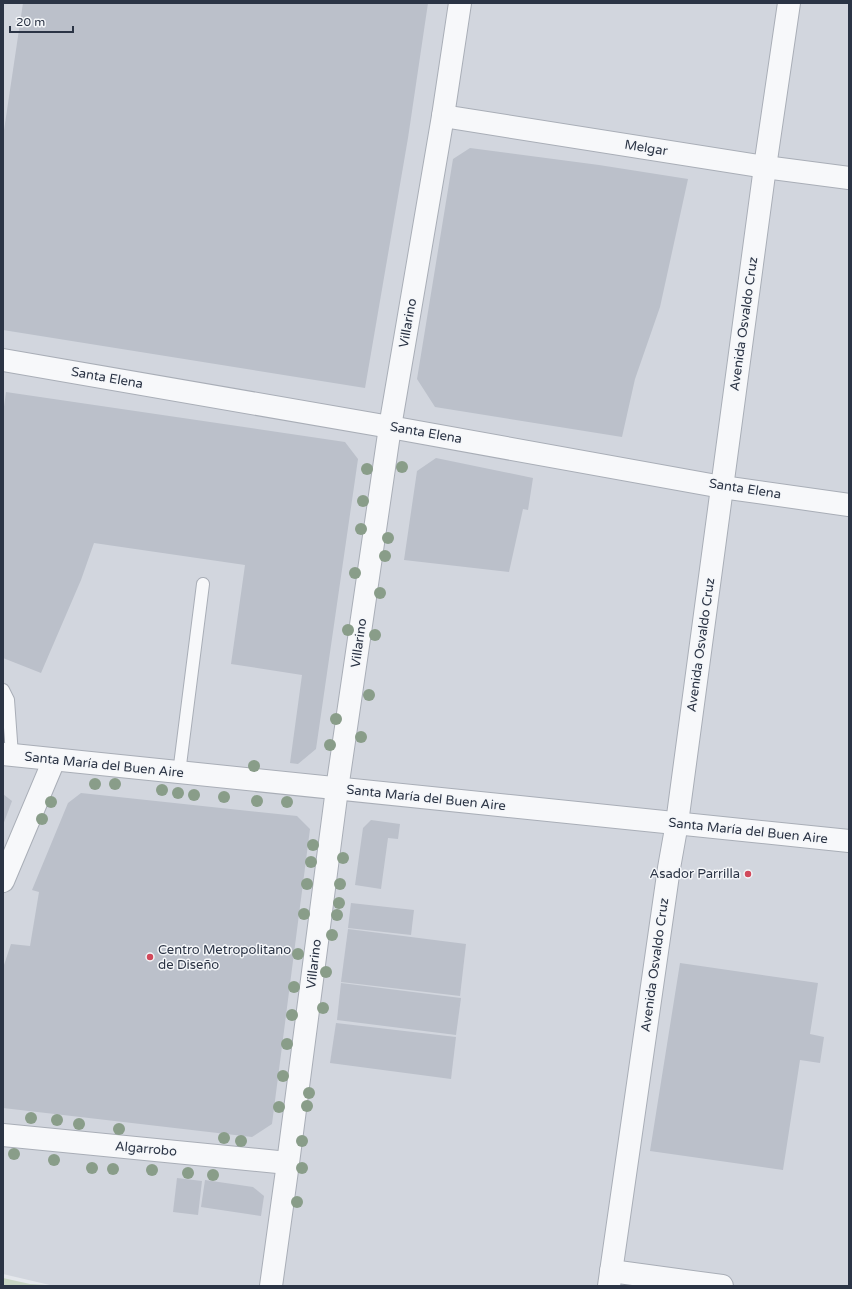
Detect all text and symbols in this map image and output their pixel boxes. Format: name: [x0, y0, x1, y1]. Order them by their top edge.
scale bar: [10, 8, 73, 34]
text: 20 m: [16, 15, 45, 29]
street label: Melgar: [623, 137, 669, 159]
street label: Avenida Osvaldo Cruz: [727, 256, 761, 392]
street label: Villarino: [396, 297, 420, 349]
street label: Santa Elena: [70, 364, 144, 392]
street label: Santa Elena: [389, 419, 463, 447]
street label: Santa Elena: [708, 475, 782, 503]
street label: Avenida Osvaldo Cruz: [684, 577, 718, 713]
street label: Villarino: [348, 617, 370, 669]
street label: Santa María del Buen Aire: [24, 749, 184, 781]
street label: Santa María del Buen Aire: [346, 782, 506, 814]
street label: Santa María del Buen Aire: [668, 815, 828, 847]
place label: Asador Parrilla: [650, 866, 740, 882]
marker: Asador Parrilla: [743, 869, 753, 879]
street label: Avenida Osvaldo Cruz: [638, 897, 672, 1033]
street label: Villarino: [303, 938, 325, 990]
place label: Centro Metropolitano de Diseño: [158, 942, 291, 973]
marker: Centro Metropolitano de Diseño: [145, 952, 155, 962]
street label: Algarrobo: [114, 1138, 178, 1160]

